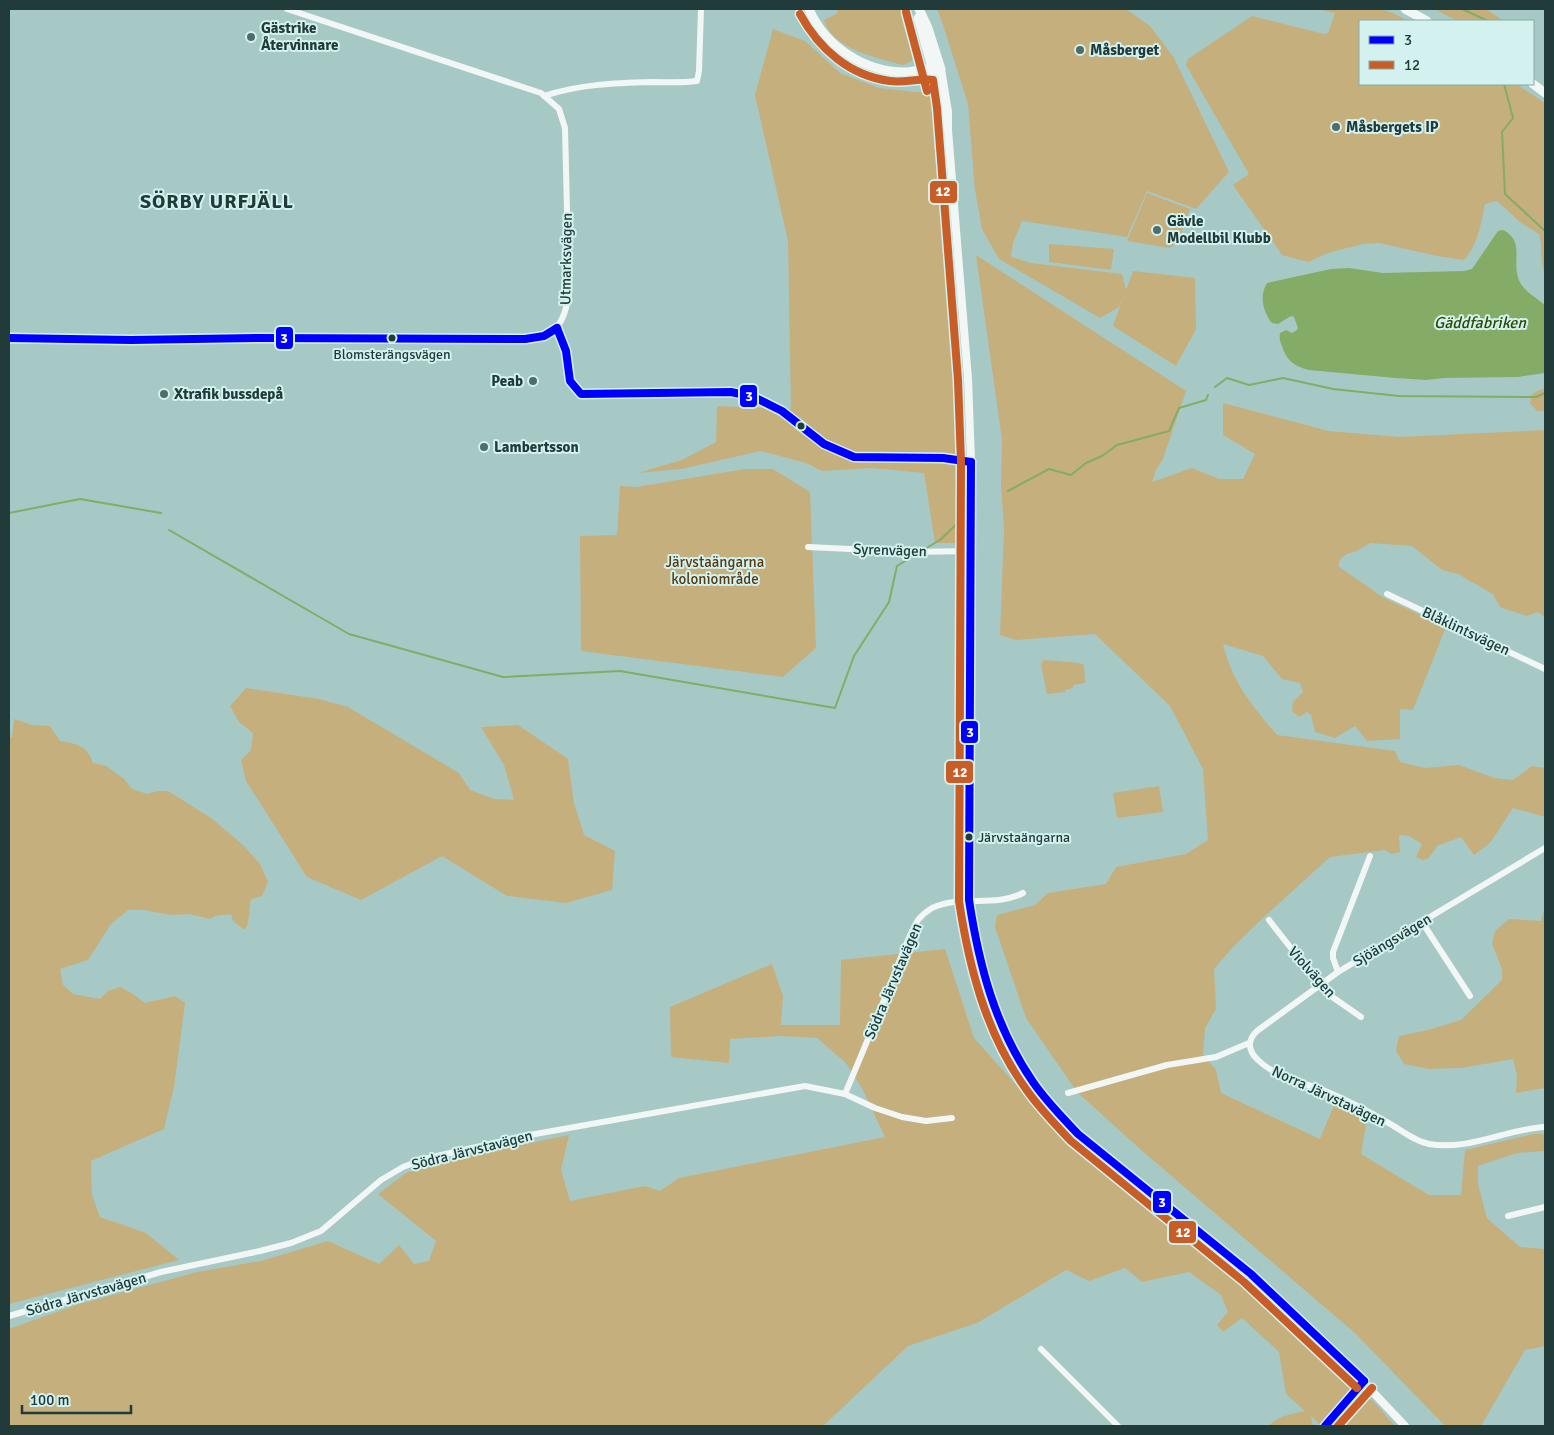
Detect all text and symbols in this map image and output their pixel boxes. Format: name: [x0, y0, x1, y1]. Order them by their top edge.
place label: Gästrike Återvinnare: [261, 19, 338, 54]
legend: [1359, 20, 1534, 85]
marker: Gästrike Återvinnare: [245, 31, 257, 43]
text: 3: [1404, 31, 1412, 49]
place label: Måsberget: [1090, 41, 1160, 59]
marker: Måsberget: [1074, 44, 1086, 56]
text: 12: [1404, 56, 1420, 74]
place label: Måsbergets IP: [1346, 118, 1439, 136]
marker: Måsbergets IP: [1330, 121, 1342, 133]
line badge: 12: [929, 180, 958, 204]
text: 12: [935, 183, 951, 200]
district label: SÖRBY URFJÄLL: [140, 189, 294, 214]
place label: Gävle Modellbil Klubb: [1167, 212, 1271, 247]
street label: Utmarksvägen: [556, 213, 576, 305]
marker: Gävle Modellbil Klubb: [1151, 224, 1163, 236]
water label: Gäddfabriken: [1434, 313, 1527, 333]
line badge: 3: [275, 326, 294, 350]
text: 3: [280, 330, 288, 347]
marker: Blomsterängsvägen: [387, 333, 397, 343]
place label: Blomsterängsvägen: [333, 346, 451, 363]
place label: Peab: [491, 372, 523, 390]
marker: Peab: [527, 375, 539, 387]
line badge: 3: [739, 384, 758, 408]
place label: Xtrafik bussdepå: [174, 385, 283, 403]
marker: Xtrafik bussdepå: [158, 388, 170, 400]
text: 3: [745, 388, 753, 405]
unlabelled marker: [796, 421, 806, 431]
place label: Lambertsson: [494, 438, 579, 456]
marker: Lambertsson: [478, 441, 490, 453]
street label: Syrenvägen: [853, 540, 927, 560]
park label: Järvstaängarna koloniområde: [666, 553, 764, 588]
street label: Blåklintsvägen: [1419, 603, 1513, 659]
line badge: 3: [960, 720, 979, 744]
text: 3: [966, 724, 974, 741]
line badge: 12: [945, 760, 974, 784]
text: 12: [952, 764, 968, 781]
place label: Järvstaängarna: [978, 829, 1070, 846]
marker: Järvstaängarna: [964, 832, 974, 842]
street label: Sjöängsvägen: [1349, 909, 1435, 971]
street label: Södra Järvstavägen: [860, 920, 926, 1042]
street label: Violvägen: [1284, 943, 1340, 1001]
street label: Norra Järvstavägen: [1269, 1062, 1389, 1130]
street label: Södra Järvstavägen: [410, 1126, 534, 1174]
line badge: 3: [1152, 1190, 1172, 1214]
text: 3: [1158, 1194, 1166, 1211]
line badge: 12: [1168, 1220, 1197, 1244]
text: 12: [1175, 1224, 1191, 1241]
street label: Södra Järvstavägen: [24, 1268, 148, 1320]
scale bar: [22, 1382, 131, 1414]
text: 100 m: [30, 1391, 70, 1409]

